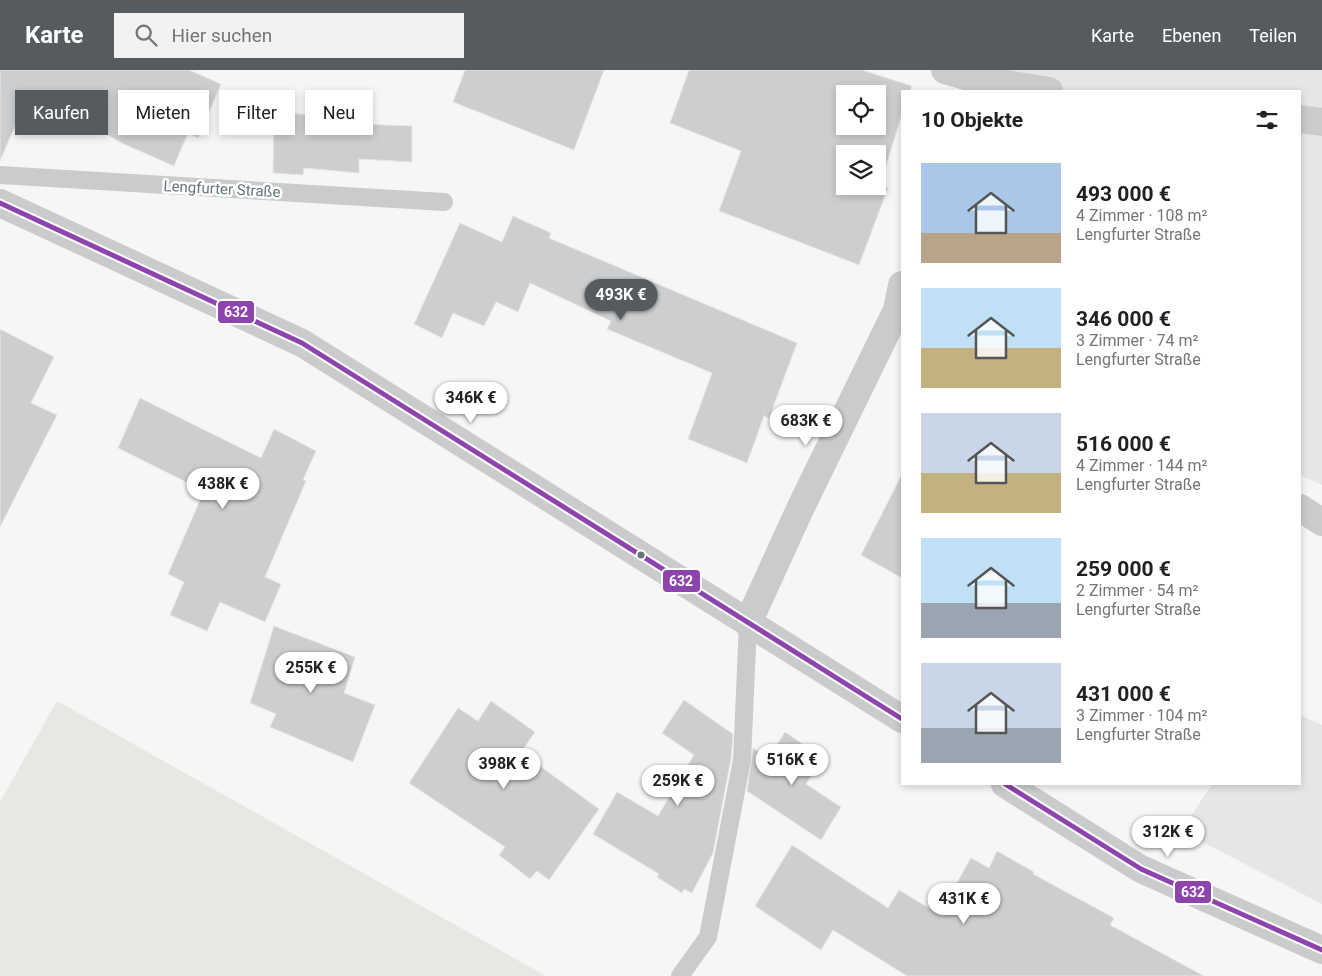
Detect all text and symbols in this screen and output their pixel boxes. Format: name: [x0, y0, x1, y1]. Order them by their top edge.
search box: [114, 13, 464, 58]
text: Karte: [25, 21, 84, 49]
icon: search: [132, 21, 160, 49]
text: Hier suchen: [172, 24, 272, 47]
text: Karte: [1091, 25, 1134, 46]
text: Ebenen: [1162, 25, 1221, 46]
text: Teilen: [1249, 25, 1297, 46]
map controls: [836, 85, 886, 195]
button: locate: [836, 85, 886, 135]
chip: Kaufen: [15, 90, 108, 135]
chip: Mieten: [118, 90, 209, 135]
chip: Filter: [219, 90, 295, 135]
chip: Neu: [305, 90, 373, 135]
icon: filters: [1253, 106, 1281, 134]
text: 10 Objekte: [921, 108, 1023, 132]
button: layers: [836, 145, 886, 195]
street label: Lengfurter Straße: [163, 177, 281, 201]
text: 493 000 €: [1076, 182, 1171, 206]
icon: home: [961, 183, 1021, 243]
text: 4 Zimmer · 108 m²: [1076, 206, 1207, 225]
text: Lengfurter Straße: [1076, 225, 1201, 244]
pin: 493K €: [580, 278, 662, 321]
text: 493K €: [596, 285, 646, 304]
line badge: 632: [217, 300, 255, 324]
text: 632: [224, 304, 248, 320]
text: 346 000 €: [1076, 307, 1171, 331]
icon: home: [961, 308, 1021, 368]
text: 3 Zimmer · 74 m²: [1076, 331, 1198, 350]
text: Lengfurter Straße: [1076, 350, 1201, 369]
pin: 346K €: [430, 382, 512, 424]
text: 346K €: [446, 388, 496, 407]
pin: 683K €: [765, 404, 847, 447]
text: 683K €: [781, 411, 831, 430]
text: 516 000 €: [1076, 432, 1171, 456]
icon: home: [961, 433, 1021, 493]
text: 4 Zimmer · 144 m²: [1076, 456, 1207, 475]
pin: 438K €: [182, 468, 264, 510]
text: 438K €: [198, 474, 248, 493]
text: Lengfurter Straße: [1076, 475, 1201, 494]
unlabelled marker: [636, 550, 646, 560]
text: 259 000 €: [1076, 557, 1171, 581]
icon: home: [961, 558, 1021, 618]
line badge: 632: [662, 569, 701, 593]
text: 632: [669, 573, 693, 589]
text: 2 Zimmer · 54 m²: [1076, 581, 1198, 600]
text: Lengfurter Straße: [1076, 600, 1201, 619]
pin: 255K €: [270, 652, 352, 694]
text: 255K €: [286, 658, 336, 677]
text: 431 000 €: [1076, 682, 1171, 706]
icon: home: [961, 683, 1021, 743]
text: 3 Zimmer · 104 m²: [1076, 706, 1207, 725]
text: Lengfurter Straße: [1076, 725, 1201, 744]
pin: 516K €: [751, 744, 833, 786]
pin: 398K €: [463, 748, 545, 790]
text: 516K €: [767, 750, 817, 769]
text: 398K €: [479, 754, 529, 773]
pin: 259K €: [637, 764, 719, 807]
text: 259K €: [653, 771, 703, 790]
pin: 312K €: [1127, 816, 1209, 858]
text: 312K €: [1143, 822, 1193, 841]
line badge: 632: [1174, 880, 1212, 904]
pin: 431K €: [923, 882, 1005, 925]
text: 632: [1181, 884, 1205, 900]
text: 431K €: [939, 889, 989, 908]

